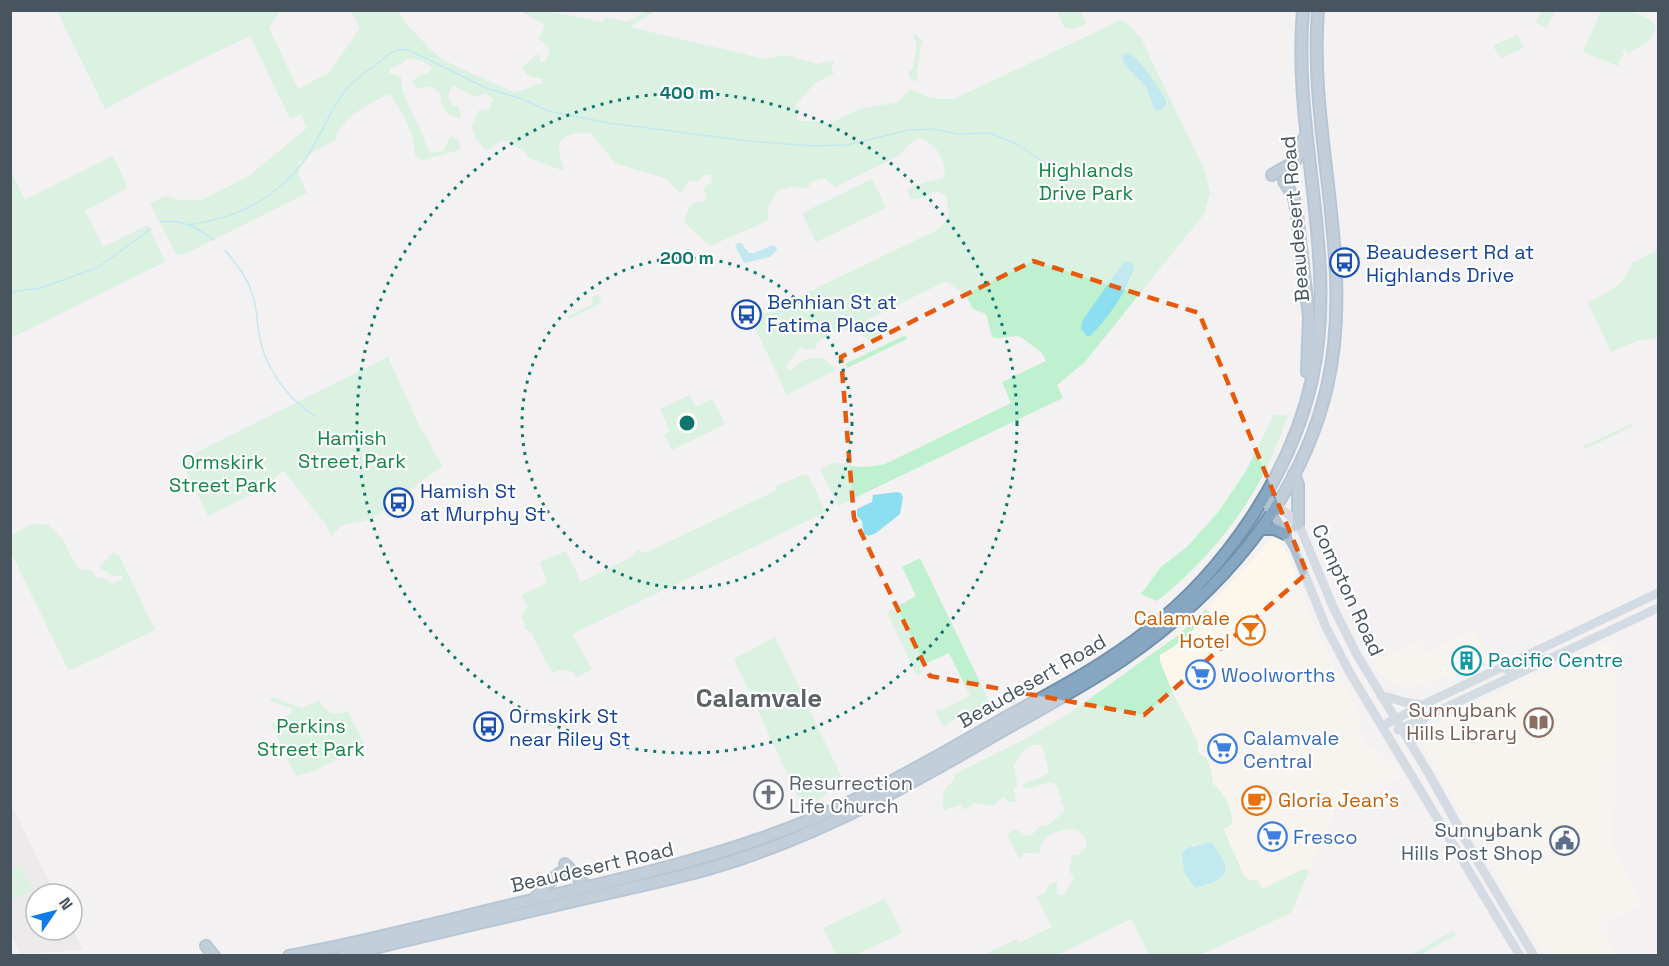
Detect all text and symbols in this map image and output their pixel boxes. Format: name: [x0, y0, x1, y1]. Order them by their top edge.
text: 400 m: [660, 81, 714, 104]
street label: Beaudesert Road: [1275, 135, 1315, 303]
park label: Highlands Drive Park: [1038, 157, 1134, 206]
place label: Beaudesert Rd at Highlands Drive: [1366, 239, 1534, 288]
text: 200 m: [660, 246, 714, 269]
bus stop icon: Beaudesert Rd at Highlands Drive: [1329, 247, 1361, 279]
place label: Benhian St at Fatima Place: [767, 289, 897, 338]
bus stop icon: Benhian St at Fatima Place: [730, 298, 762, 330]
centre of rings: [677, 413, 697, 433]
park label: Hamish Street Park: [298, 425, 406, 474]
park label: Ormskirk Street Park: [169, 449, 277, 498]
place label: Hamish St at Murphy St: [420, 478, 546, 527]
bus stop icon: Hamish St at Murphy St: [383, 487, 415, 519]
street label: Compton Road: [1306, 520, 1390, 660]
place label: Calamvale Hotel: [1134, 605, 1230, 654]
bar icon: Calamvale Hotel: [1235, 614, 1267, 646]
street label: Beaudesert Road: [953, 628, 1111, 734]
building icon: Pacific Centre: [1451, 644, 1483, 676]
place label: Pacific Centre: [1488, 647, 1623, 673]
supermarket icon: Woolworths: [1184, 659, 1216, 691]
place label: Woolworths: [1221, 662, 1336, 688]
district label: Calamvale: [696, 681, 822, 715]
place label: Sunnybank Hills Library: [1406, 697, 1517, 746]
place label: Ormskirk St near Riley St: [509, 703, 630, 752]
library icon: Sunnybank Hills Library: [1522, 706, 1554, 738]
bus stop icon: Ormskirk St near Riley St: [472, 711, 504, 743]
park label: Perkins Street Park: [257, 713, 365, 762]
place label: Calamvale Central: [1243, 725, 1339, 774]
supermarket icon: Calamvale Central: [1206, 733, 1238, 765]
place label: Resurrection Life Church: [789, 770, 913, 819]
church icon: Resurrection Life Church: [752, 778, 784, 810]
cafe icon: Gloria Jean's: [1241, 784, 1273, 816]
place label: Gloria Jean's: [1278, 787, 1399, 813]
place label: Sunnybank Hills Post Shop: [1401, 817, 1543, 866]
supermarket icon: Fresco: [1256, 821, 1288, 853]
place label: Fresco: [1293, 824, 1358, 850]
public building icon: Sunnybank Hills Post Shop: [1548, 825, 1580, 857]
street label: Beaudesert Road: [508, 836, 676, 898]
north arrow: [24, 882, 84, 942]
text: N: [54, 893, 78, 914]

